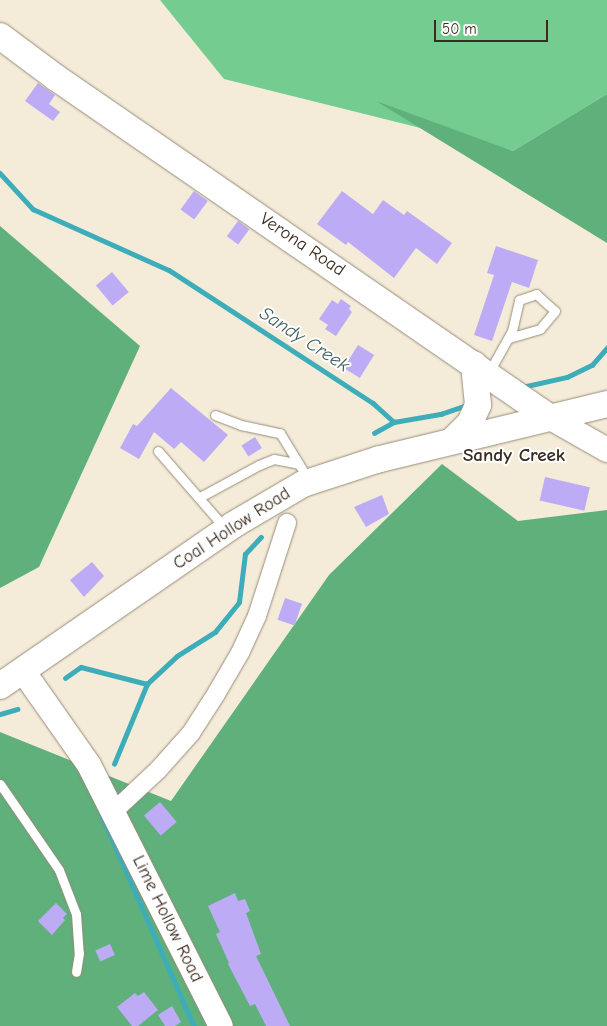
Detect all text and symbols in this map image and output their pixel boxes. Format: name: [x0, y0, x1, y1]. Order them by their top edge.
scale bar: [437, 10, 551, 42]
text: 50 m: [442, 20, 477, 38]
street label: Verona Road: [255, 209, 349, 281]
water label: Sandy Creek: [255, 302, 353, 378]
district label: Sandy Creek: [463, 445, 565, 467]
street label: Coal Hollow Road: [169, 483, 295, 575]
street label: Lime Hollow Road: [127, 852, 207, 986]

